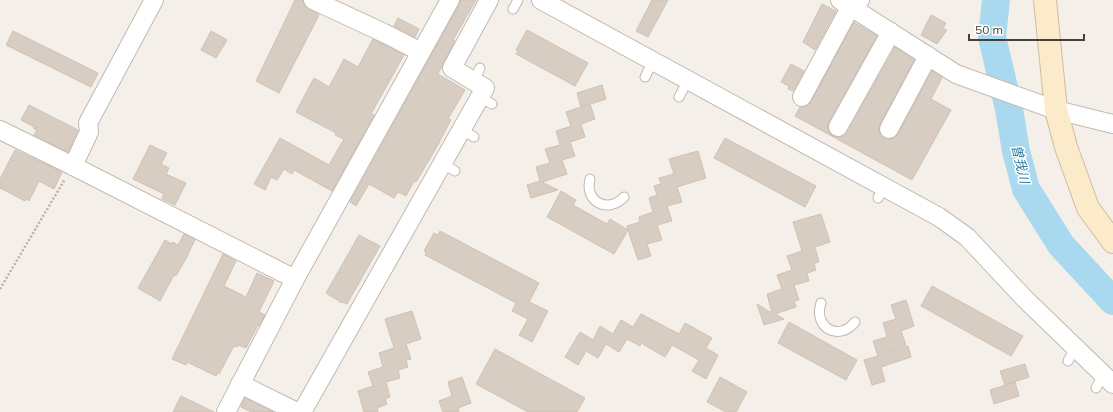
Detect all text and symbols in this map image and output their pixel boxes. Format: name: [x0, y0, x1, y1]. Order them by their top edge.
scale bar: [969, 16, 1084, 42]
text: 50 m: [975, 22, 1003, 37]
water label: 曽我川: [1009, 143, 1034, 187]

